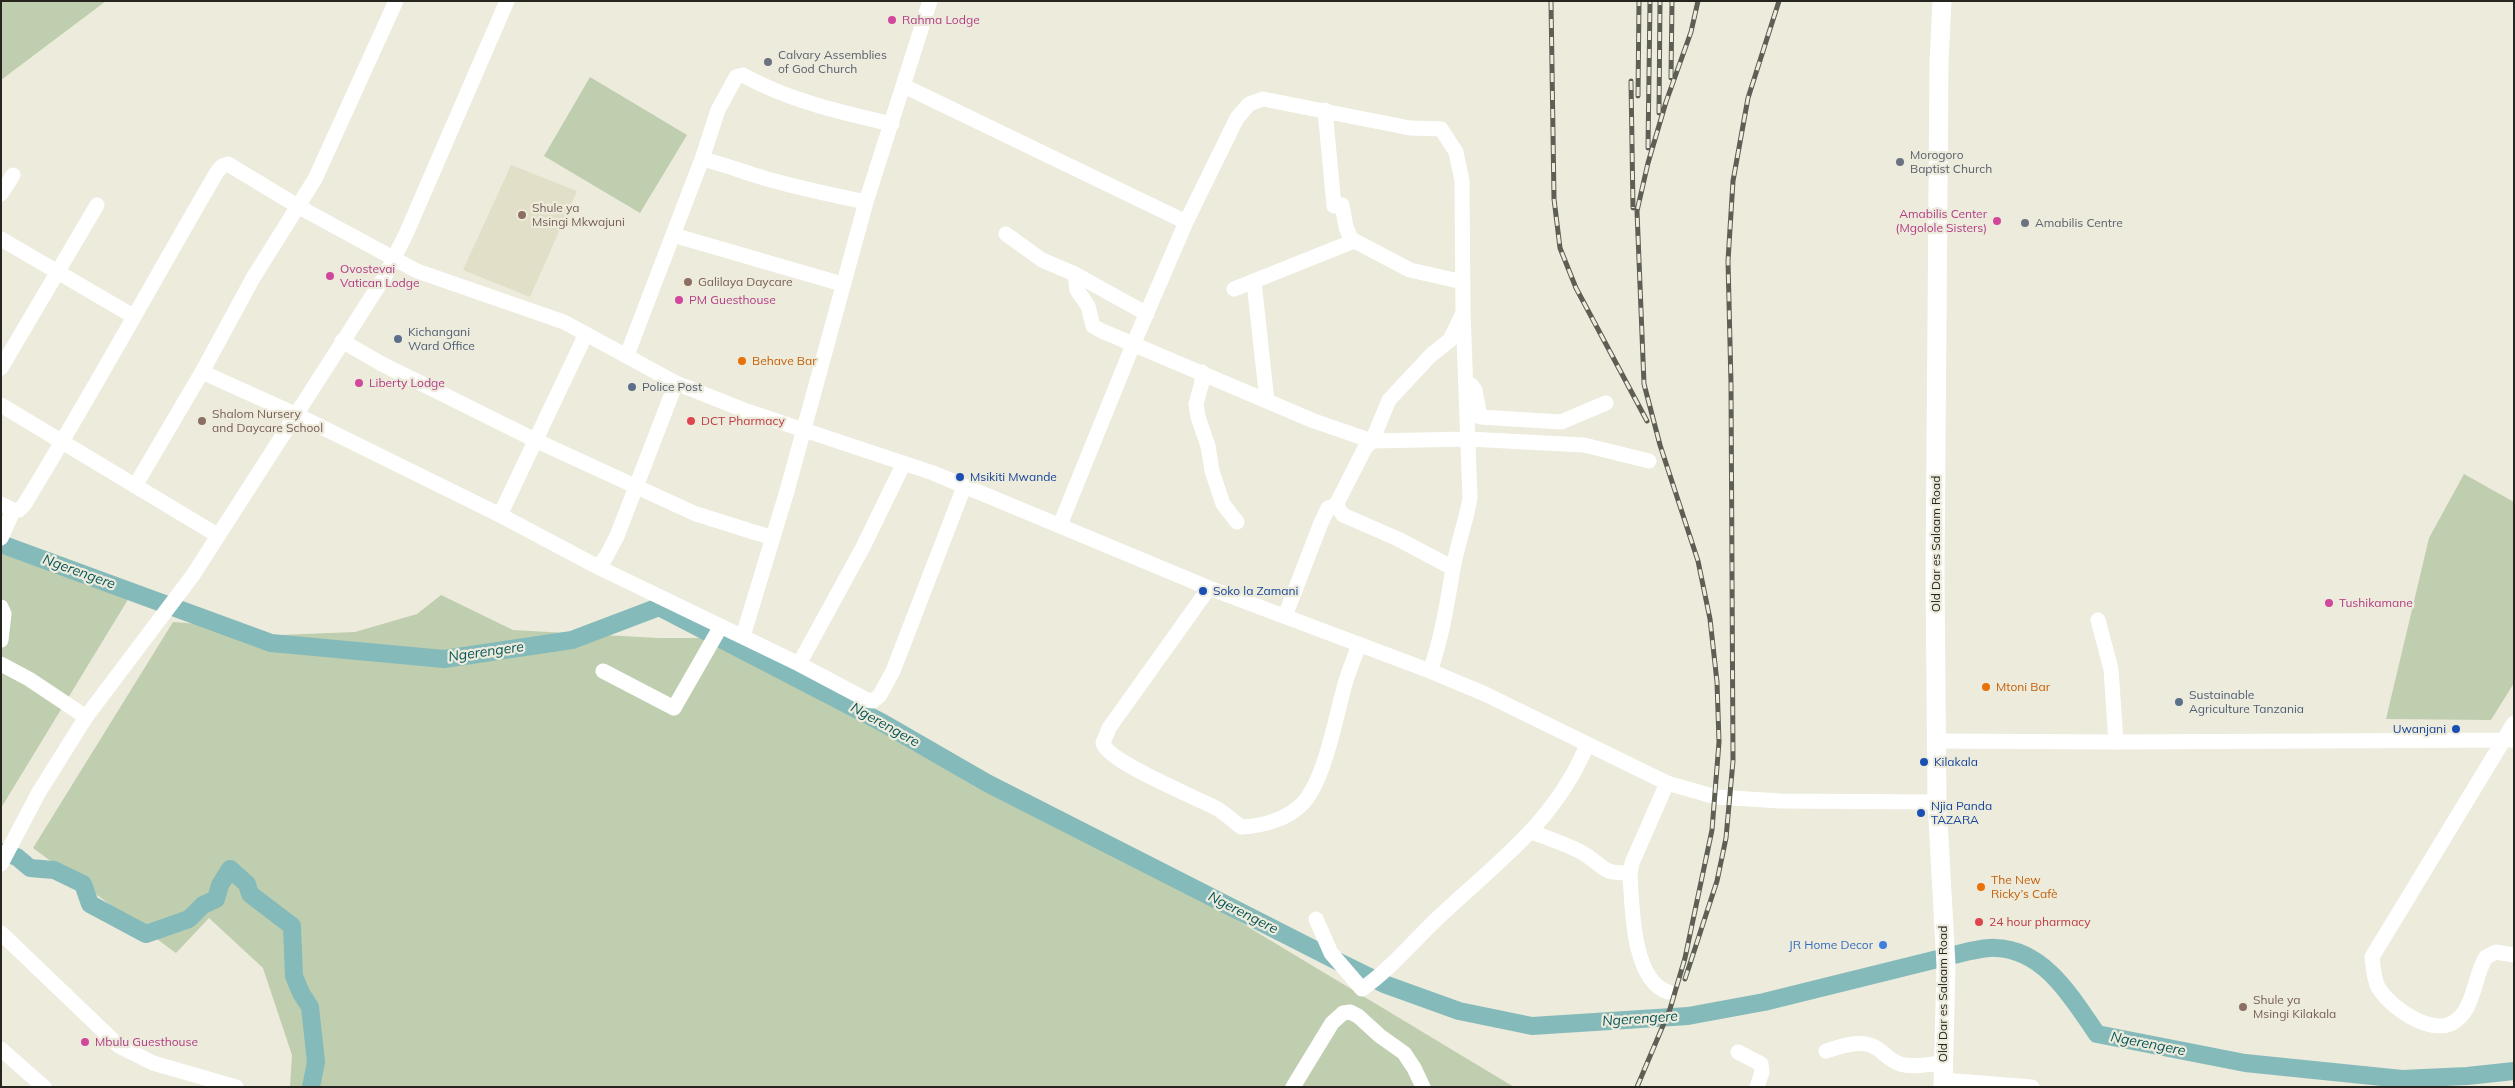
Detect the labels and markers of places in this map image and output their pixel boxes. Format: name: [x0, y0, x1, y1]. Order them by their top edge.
place label: Rahma Lodge: [902, 13, 980, 27]
marker: Rahma Lodge: [886, 14, 898, 26]
place label: Calvary Assemblies of God Church: [778, 48, 887, 76]
marker: Calvary Assemblies of God Church: [762, 56, 774, 68]
place label: Morogoro Baptist Church: [1910, 148, 1992, 176]
marker: Morogoro Baptist Church: [1894, 156, 1906, 168]
place label: Shule ya Msingi Mkwajuni: [532, 201, 625, 229]
place label: Amabilis Center (Mgolole Sisters): [1896, 207, 1987, 235]
marker: Shule ya Msingi Mkwajuni: [516, 209, 528, 221]
marker: Amabilis Center (Mgolole Sisters): [1991, 215, 2003, 227]
place label: Amabilis Centre: [2035, 216, 2123, 230]
marker: Amabilis Centre: [2019, 217, 2031, 229]
place label: Ovostevai Vatican Lodge: [340, 262, 419, 290]
marker: Ovostevai Vatican Lodge: [324, 270, 336, 282]
place label: Galilaya Daycare: [698, 275, 793, 289]
marker: Galilaya Daycare: [682, 276, 694, 288]
place label: PM Guesthouse: [689, 293, 776, 307]
marker: PM Guesthouse: [673, 294, 685, 306]
place label: Kichangani Ward Office: [408, 325, 475, 353]
marker: Kichangani Ward Office: [392, 333, 404, 345]
place label: Behave Bar: [752, 354, 817, 368]
marker: Behave Bar: [736, 355, 748, 367]
place label: Liberty Lodge: [369, 376, 445, 390]
marker: Liberty Lodge: [353, 377, 365, 389]
place label: Police Post: [642, 380, 702, 394]
marker: Police Post: [626, 381, 638, 393]
place label: Shalom Nursery and Daycare School: [212, 407, 323, 435]
place label: DCT Pharmacy: [701, 414, 785, 428]
marker: Shalom Nursery and Daycare School: [196, 415, 208, 427]
marker: DCT Pharmacy: [685, 415, 697, 427]
place label: Msikiti Mwande: [970, 470, 1057, 484]
marker: Msikiti Mwande: [954, 471, 966, 483]
place label: Soko la Zamani: [1213, 584, 1298, 598]
marker: Soko la Zamani: [1197, 585, 1209, 597]
place label: Tushikamane: [2339, 596, 2413, 610]
marker: Tushikamane: [2323, 597, 2335, 609]
place label: Mtoni Bar: [1996, 680, 2050, 694]
marker: Mtoni Bar: [1980, 681, 1992, 693]
place label: Sustainable Agriculture Tanzania: [2189, 688, 2304, 716]
marker: Sustainable Agriculture Tanzania: [2173, 696, 2185, 708]
place label: Uwanjani: [2393, 722, 2446, 736]
marker: Uwanjani: [2450, 723, 2462, 735]
place label: Kilakala: [1934, 755, 1978, 769]
marker: Kilakala: [1918, 756, 1930, 768]
place label: Njia Panda TAZARA: [1931, 799, 1992, 827]
marker: Njia Panda TAZARA: [1915, 807, 1927, 819]
place label: The New Ricky’s Cafè: [1991, 873, 2058, 901]
marker: The New Ricky’s Cafè: [1975, 881, 1987, 893]
place label: 24 hour pharmacy: [1989, 915, 2091, 929]
marker: 24 hour pharmacy: [1973, 916, 1985, 928]
place label: JR Home Decor: [1789, 938, 1873, 952]
marker: JR Home Decor: [1877, 939, 1889, 951]
place label: Shule ya Msingi Kilakala: [2253, 993, 2336, 1021]
marker: Shule ya Msingi Kilakala: [2237, 1001, 2249, 1013]
place label: Mbulu Guesthouse: [95, 1035, 198, 1049]
marker: Mbulu Guesthouse: [79, 1036, 91, 1048]

